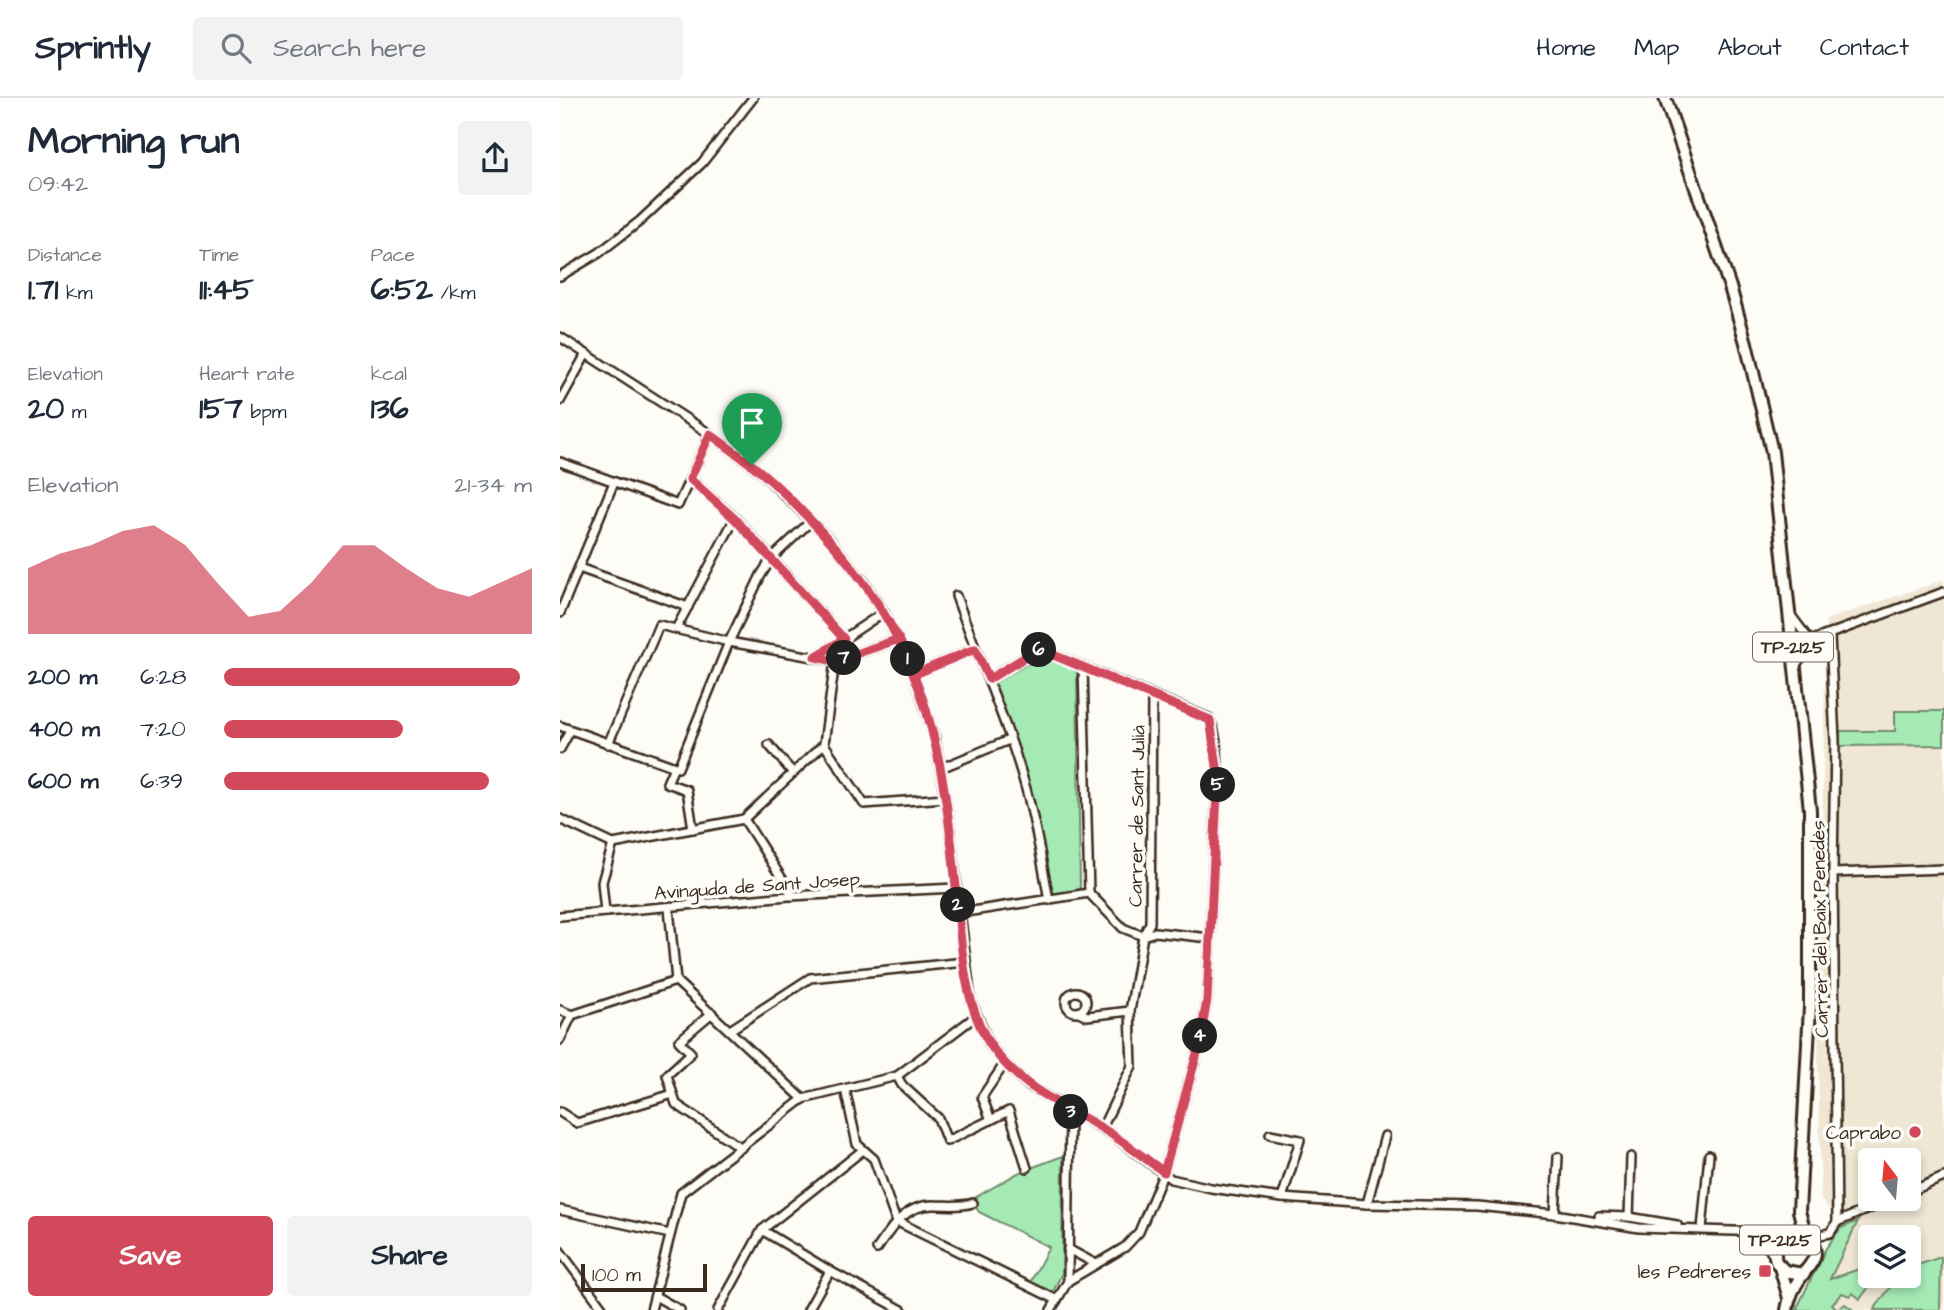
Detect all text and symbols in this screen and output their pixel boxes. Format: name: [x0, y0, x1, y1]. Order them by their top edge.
search box: [193, 17, 683, 80]
text: Sprintly: [35, 25, 151, 71]
icon: search: [217, 29, 255, 67]
text: Search here: [273, 30, 426, 66]
text: Home: [1536, 31, 1596, 65]
text: Map: [1634, 31, 1679, 65]
text: About: [1717, 31, 1782, 65]
text: Contact: [1820, 31, 1909, 65]
text: Morning run: [28, 116, 240, 168]
button: share: [458, 121, 532, 195]
text: 09:42: [28, 168, 88, 200]
text: Distance: [28, 242, 102, 269]
text: Time: [199, 242, 239, 269]
text: Pace: [371, 242, 415, 269]
text: 1.71: [28, 269, 58, 311]
text: 11:45: [199, 269, 254, 311]
text: 6:52: [371, 269, 433, 311]
text: km: [58, 280, 92, 307]
text: /km: [433, 280, 476, 307]
text: Elevation: [28, 361, 103, 388]
text: Heart rate: [199, 361, 295, 388]
text: kcal: [371, 361, 407, 388]
text: 20: [28, 388, 64, 430]
text: 157: [199, 388, 243, 430]
text: 136: [371, 388, 409, 430]
pin: [722, 393, 782, 465]
text: m: [64, 399, 87, 426]
text: bpm: [243, 399, 287, 426]
icon: arrive: [733, 404, 771, 442]
text: Elevation: [28, 469, 119, 501]
text: 21–34 m: [454, 469, 532, 501]
pin: 6: [1022, 632, 1056, 668]
road number: TP-2125: [1753, 632, 1833, 662]
text: 6: [1033, 636, 1044, 663]
pin: 7: [826, 640, 862, 676]
pin: 1: [890, 642, 926, 676]
text: 7: [838, 644, 849, 671]
text: 1: [906, 645, 909, 672]
text: 200 m: [28, 661, 97, 693]
text: 6:28: [140, 661, 186, 693]
text: 400 m: [28, 713, 100, 745]
text: 7:20: [140, 713, 186, 745]
street label: Carrer de Sant Julià: [1122, 724, 1153, 907]
text: 600 m: [28, 765, 99, 797]
text: 6:39: [140, 765, 183, 797]
pin: 5: [1200, 768, 1236, 802]
text: 5: [1211, 771, 1224, 798]
street label: Carrer del Baix Penedès: [1805, 820, 1836, 1038]
street label: Avinguda de Sant Josep: [653, 866, 861, 908]
pin: 2: [940, 888, 976, 922]
text: 2: [952, 891, 963, 918]
pin: 4: [1182, 1018, 1218, 1054]
text: 4: [1193, 1022, 1206, 1049]
pin: 3: [1054, 1094, 1088, 1130]
text: 3: [1066, 1098, 1075, 1125]
place label: Caprabo: [1826, 1120, 1901, 1147]
marker: Caprabo: [1907, 1124, 1923, 1140]
north arrow: [1858, 1148, 1922, 1211]
map controls: [1858, 1148, 1921, 1288]
button: Save: [28, 1216, 273, 1296]
button: Share: [287, 1216, 532, 1296]
button: layers: [1858, 1225, 1921, 1288]
road number: TP-2125: [1740, 1226, 1820, 1254]
place label: les Pedreres: [1637, 1259, 1751, 1286]
scale bar: [581, 1261, 707, 1293]
text: 100 m: [592, 1262, 641, 1289]
marker: les Pedreres: [1757, 1263, 1773, 1279]

